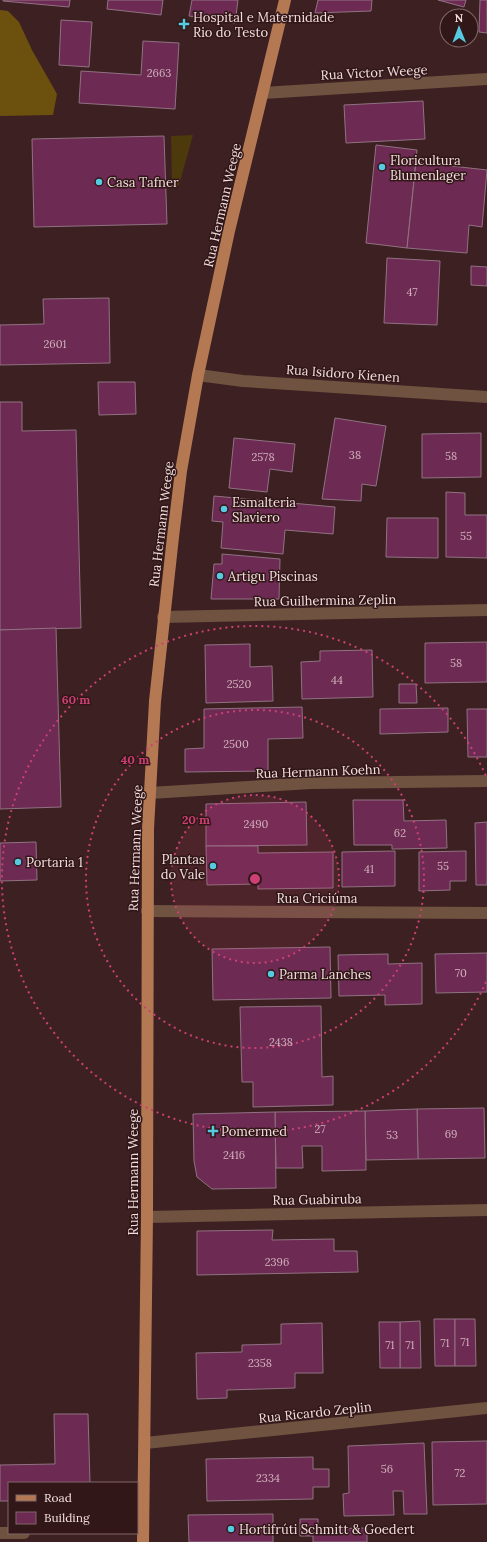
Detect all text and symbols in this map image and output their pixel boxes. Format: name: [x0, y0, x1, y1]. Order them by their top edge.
north arrow: [439, 8, 479, 48]
place label: Hospital e Maternidade Rio do Testo: [193, 9, 334, 41]
text: N: [454, 11, 464, 25]
marker: Hospital e Maternidade Rio do Testo: [178, 18, 190, 30]
street label: Rua Victor Weege: [320, 61, 428, 84]
house number: 2663: [147, 66, 171, 80]
street label: Rua Hermann Weege: [200, 141, 245, 269]
place label: Floricultura Blumenlager: [390, 152, 466, 184]
marker: Floricultura Blumenlager: [377, 162, 387, 172]
place label: Casa Tafner: [107, 174, 179, 191]
marker: Casa Tafner: [94, 177, 104, 187]
house number: 47: [406, 285, 418, 299]
house number: 2601: [43, 337, 67, 351]
street label: Rua Isidoro Kienen: [285, 361, 401, 386]
house number: 38: [349, 448, 361, 462]
house number: 58: [445, 449, 457, 463]
house number: 2578: [251, 450, 275, 464]
street label: Rua Hermann Weege: [145, 460, 178, 588]
place label: Esmalteria Slaviero: [232, 494, 296, 526]
marker: Esmalteria Slaviero: [219, 504, 229, 514]
house number: 55: [460, 529, 472, 543]
place label: Artigu Piscinas: [227, 568, 318, 585]
marker: Artigu Piscinas: [215, 571, 225, 581]
street label: Rua Guilhermina Zeplin: [254, 591, 396, 610]
house number: 58: [450, 656, 462, 670]
house number: 44: [331, 673, 343, 687]
house number: 2520: [227, 677, 251, 691]
text: 60 m: [62, 692, 90, 707]
house number: 2500: [223, 737, 249, 751]
text: 40 m: [121, 752, 149, 767]
street label: Rua Hermann Koehn: [255, 761, 381, 782]
street label: Rua Hermann Weege: [125, 784, 146, 912]
text: 20 m: [182, 812, 210, 827]
house number: 2490: [244, 817, 269, 831]
house number: 62: [394, 826, 406, 840]
place label: Plantas do Vale: [161, 851, 205, 883]
place label: Portaria 1: [26, 854, 83, 871]
marker: Portaria 1: [13, 857, 23, 867]
house number: 55: [437, 859, 449, 873]
marker: Plantas do Vale: [208, 861, 218, 871]
house number: 41: [364, 862, 374, 876]
centre of rings: [248, 872, 262, 886]
street label: Rua Criciúma: [276, 890, 358, 907]
place label: Parma Lanches: [279, 966, 371, 983]
house number: 70: [455, 966, 467, 980]
marker: Parma Lanches: [266, 969, 276, 979]
house number: 2438: [269, 1035, 293, 1049]
street label: Rua Hermann Weege: [125, 1109, 142, 1235]
house number: 27: [315, 1122, 325, 1136]
place label: Pomermed: [221, 1123, 287, 1140]
marker: Pomermed: [208, 1126, 218, 1136]
house number: 69: [445, 1127, 457, 1141]
house number: 53: [386, 1128, 398, 1142]
house number: 2416: [223, 1148, 245, 1162]
street label: Rua Guabiruba: [272, 1190, 362, 1209]
house number: 2396: [265, 1255, 289, 1269]
house number: 71: [460, 1335, 470, 1349]
house number: 71: [440, 1336, 450, 1350]
house number: 71: [385, 1338, 395, 1352]
house number: 71: [405, 1338, 415, 1352]
house number: 2358: [248, 1356, 272, 1370]
street label: Rua Ricardo Zeplin: [258, 1398, 373, 1427]
house number: 56: [381, 1462, 393, 1476]
house number: 72: [455, 1466, 466, 1480]
house number: 2334: [256, 1471, 280, 1485]
legend: [8, 1482, 138, 1534]
text: Road: [44, 1490, 72, 1505]
text: Building: [44, 1510, 90, 1525]
place label: Hortifrúti Schmitt & Goedert: [239, 1521, 414, 1538]
marker: Hortifrúti Schmitt & Goedert: [226, 1524, 236, 1534]

